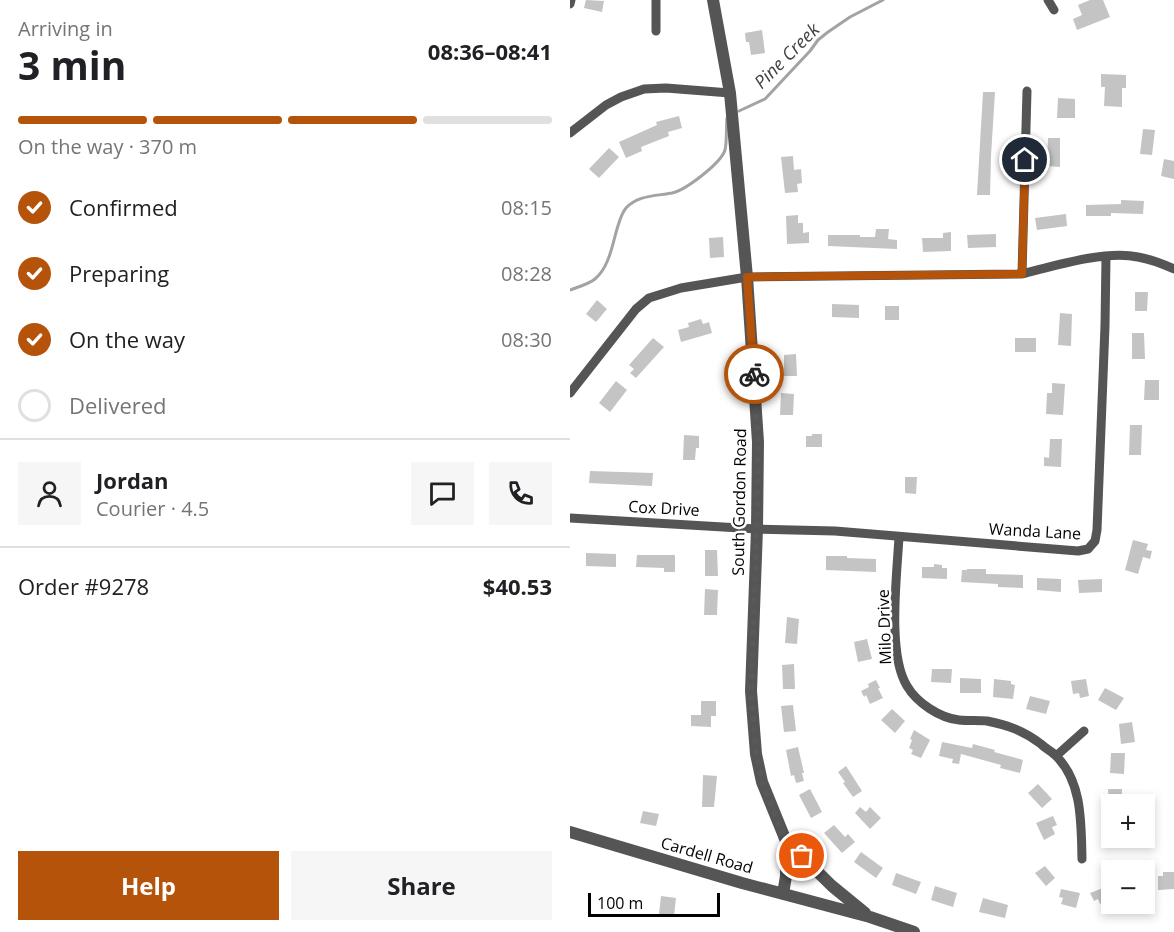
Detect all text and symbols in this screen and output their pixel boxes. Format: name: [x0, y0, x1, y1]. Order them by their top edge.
text: Arriving in: [18, 15, 113, 42]
water label: Pine Creek: [748, 17, 825, 93]
text: 08:36–08:41: [428, 36, 552, 66]
text: 3 min: [18, 38, 126, 91]
text: On the way · 370 m: [18, 133, 197, 160]
pin: [999, 134, 1050, 185]
icon: home: [1008, 143, 1041, 176]
icon: check: [18, 191, 51, 224]
text: Confirmed: [69, 192, 178, 222]
text: 08:15: [501, 194, 552, 221]
icon: check: [18, 257, 51, 290]
text: Preparing: [69, 258, 169, 288]
text: 08:28: [501, 260, 552, 287]
icon: check: [18, 323, 51, 356]
text: On the way: [69, 324, 185, 354]
text: 08:30: [501, 326, 552, 353]
courier: [724, 344, 784, 404]
icon: bike: [738, 358, 771, 391]
text: Delivered: [69, 390, 167, 420]
street label: South Gordon Road: [727, 428, 751, 576]
button: person: [18, 462, 81, 525]
button: chat: [411, 462, 474, 525]
button: phone: [489, 462, 552, 525]
text: Jordan: [96, 465, 169, 495]
text: Courier · 4.5: [96, 495, 209, 522]
street label: Cox Drive: [628, 495, 700, 521]
street label: Wanda Lane: [988, 518, 1082, 544]
text: Order #9278: [18, 571, 149, 601]
text: $40.53: [483, 571, 552, 601]
street label: Milo Drive: [872, 589, 896, 665]
map controls: [1101, 794, 1155, 914]
button: +: [1101, 794, 1155, 848]
pin: [776, 830, 827, 881]
street label: Cardell Road: [658, 831, 756, 879]
icon: bag: [785, 839, 818, 872]
button: Help: [18, 851, 279, 920]
button: Share: [291, 851, 552, 920]
button: −: [1101, 860, 1155, 914]
scale bar: [588, 890, 720, 918]
text: 100 m: [597, 892, 643, 914]

